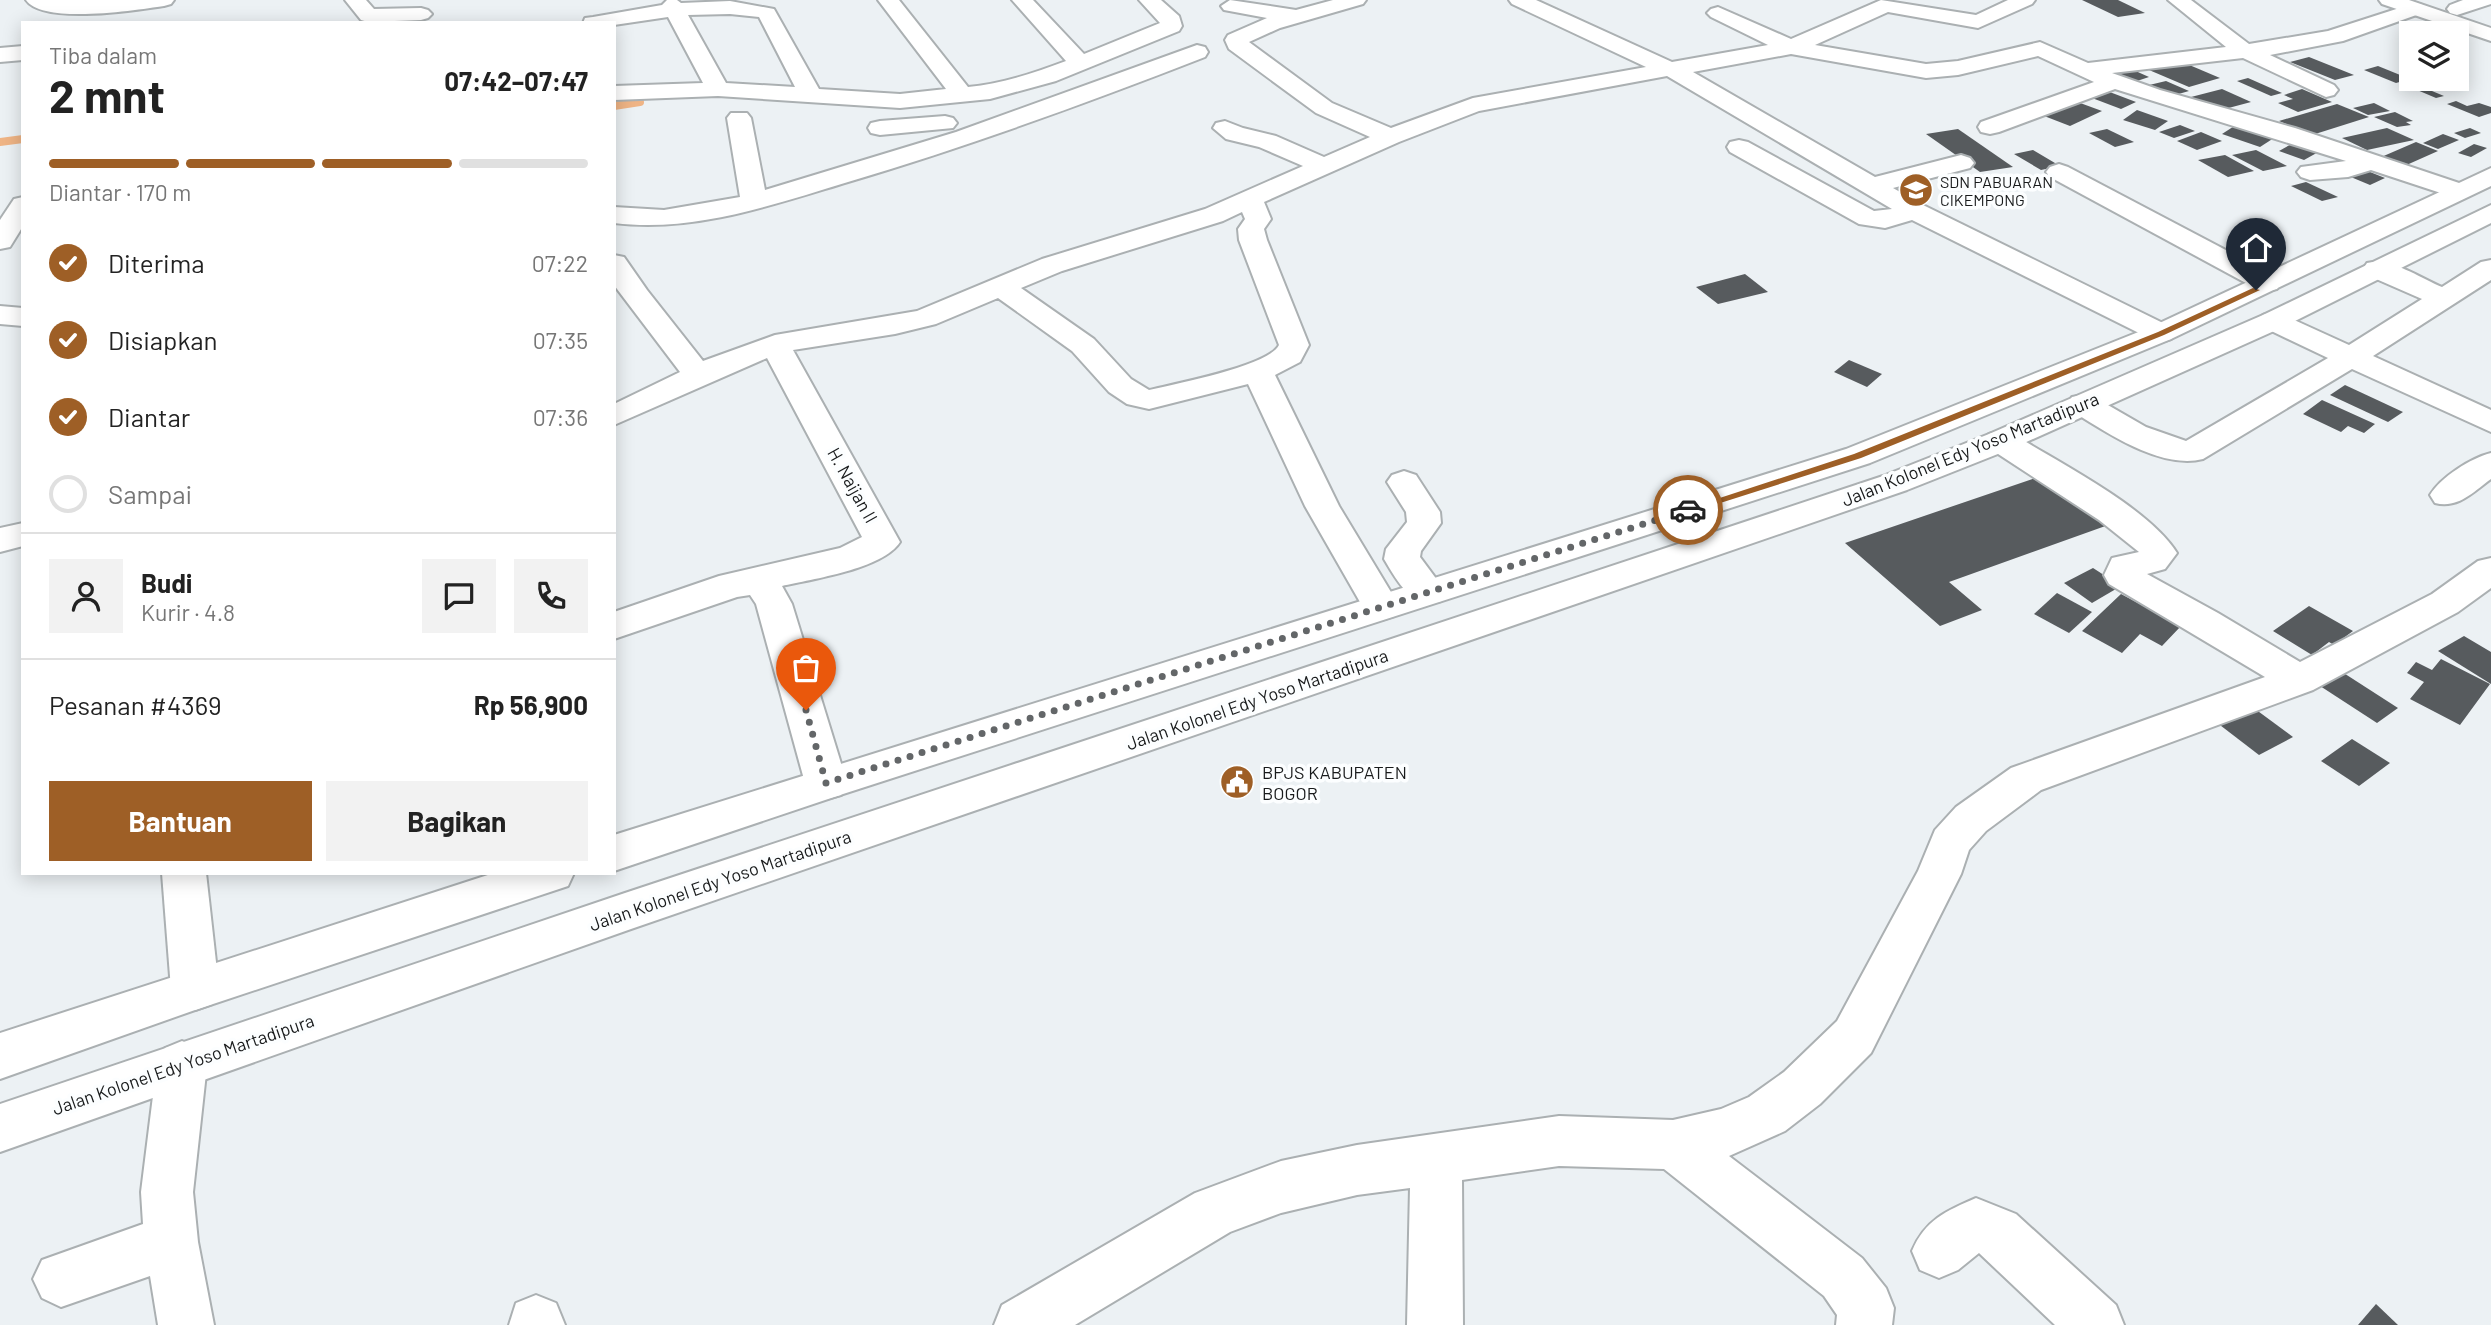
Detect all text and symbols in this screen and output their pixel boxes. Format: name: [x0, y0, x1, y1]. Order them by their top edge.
map controls: [2399, 21, 2469, 91]
button: layers: [2399, 21, 2469, 91]
text: Tiba dalam: [49, 41, 157, 69]
text: 07:42–07:47: [444, 65, 588, 96]
text: 2 mnt: [49, 67, 165, 122]
school or university icon: SDN PABUARAN CIKEMPONG: [1897, 171, 1935, 209]
place label: SDN PABUARAN CIKEMPONG: [1940, 172, 2053, 209]
text: Diantar · 170 m: [49, 178, 191, 206]
pin: [2226, 218, 2286, 290]
icon: home: [2237, 229, 2275, 267]
icon: check: [49, 244, 87, 282]
text: Diterima: [108, 247, 205, 278]
text: 07:22: [532, 249, 588, 277]
icon: check: [49, 321, 87, 359]
text: Disiapkan: [108, 324, 218, 355]
text: 07:35: [533, 326, 588, 354]
street label: Jalan Kolonel Edy Yoso Martadipura: [1838, 387, 2102, 511]
icon: check: [49, 398, 87, 436]
text: Diantar: [108, 401, 190, 432]
text: 07:36: [533, 403, 588, 431]
street label: H. Naijan II: [823, 444, 883, 526]
courier: [1653, 475, 1723, 545]
text: Sampai: [108, 478, 192, 509]
icon: car: [1669, 491, 1707, 529]
button: person: [49, 559, 123, 633]
button: chat: [422, 559, 496, 633]
button: phone: [514, 559, 588, 633]
text: Budi: [141, 567, 192, 598]
text: Kurir · 4.8: [141, 598, 235, 626]
pin: [776, 638, 836, 710]
street label: Jalan Kolonel Edy Yoso Martadipura: [1123, 644, 1391, 754]
icon: bag: [787, 649, 825, 687]
text: Pesanan #4369: [49, 689, 222, 720]
text: Rp 56,900: [474, 689, 588, 720]
place label: BPJS KABUPATEN BOGOR: [1262, 761, 1407, 804]
public building icon: BPJS KABUPATEN BOGOR: [1218, 763, 1256, 801]
button: Bantuan: [49, 781, 312, 861]
button: Bagikan: [326, 781, 588, 861]
street label: Jalan Kolonel Edy Yoso Martadipura: [586, 825, 854, 935]
street label: Jalan Kolonel Edy Yoso Martadipura: [49, 1009, 317, 1119]

